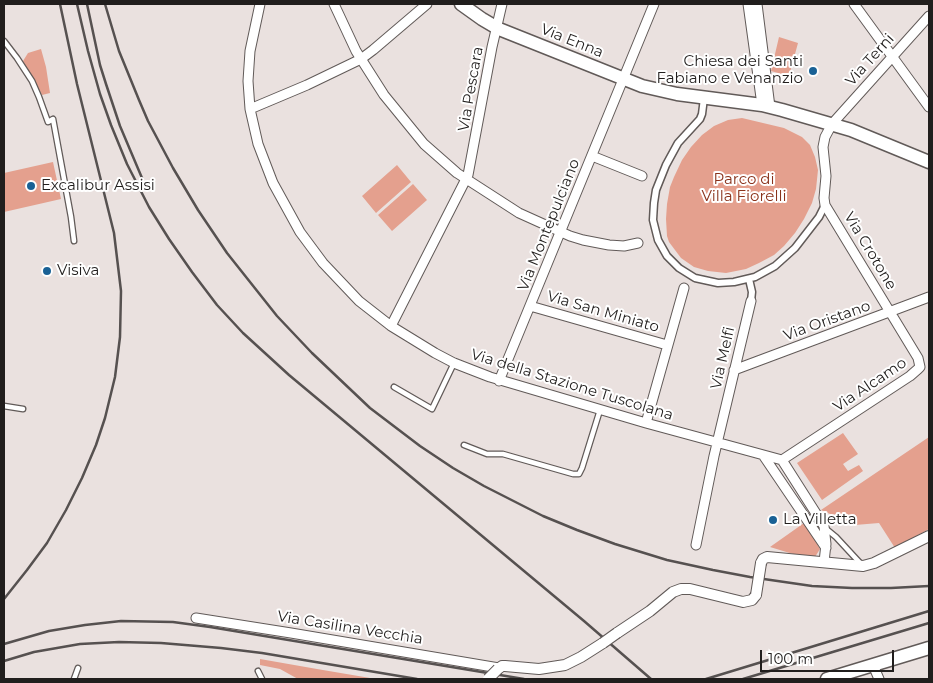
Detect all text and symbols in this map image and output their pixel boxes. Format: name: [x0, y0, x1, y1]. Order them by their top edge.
street label: Via Enna: [538, 20, 606, 62]
street label: Via Terni: [842, 30, 898, 90]
street label: Via Pescara: [455, 45, 487, 133]
place label: Chiesa dei Santi Fabiano e Venanzio: [657, 53, 803, 88]
marker: Chiesa dei Santi Fabiano e Venanzio: [807, 65, 819, 77]
street label: Via Montepulciano: [514, 156, 584, 294]
park label: Parco di Villa Fiorelli: [701, 171, 787, 206]
place label: Excalibur Assisi: [41, 177, 155, 195]
marker: Excalibur Assisi: [25, 180, 37, 192]
street label: Via Crotone: [840, 209, 900, 293]
place label: Visiva: [57, 262, 99, 280]
marker: Visiva: [41, 265, 53, 277]
street label: Via San Miniato: [545, 287, 661, 337]
street label: Via Oristano: [781, 297, 873, 345]
street label: Via Melfi: [707, 325, 739, 391]
street label: Via della Stazione Tuscolana: [469, 346, 675, 424]
street label: Via Alcamo: [830, 354, 910, 416]
place label: La Villetta: [783, 511, 857, 529]
marker: La Villetta: [767, 514, 779, 526]
street label: Via Casilina Vecchia: [276, 608, 424, 648]
scale bar: [763, 640, 897, 672]
text: 100 m: [768, 649, 813, 668]

